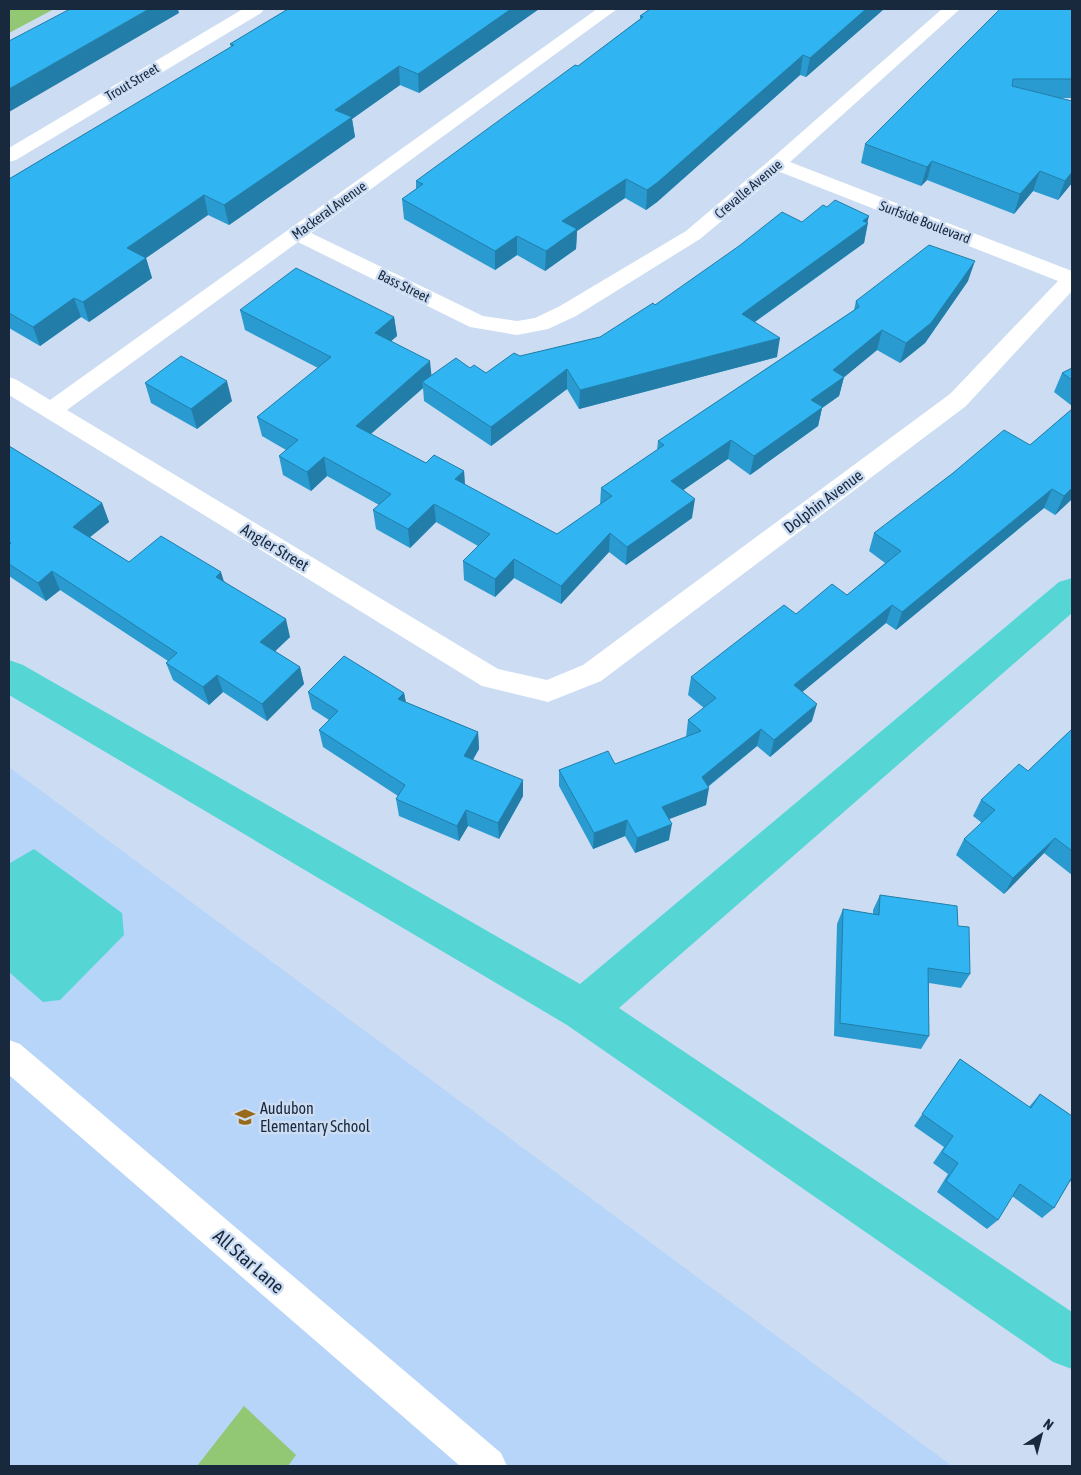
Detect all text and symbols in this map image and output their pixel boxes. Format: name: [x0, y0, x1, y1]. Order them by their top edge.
street label: Trout Street: [102, 60, 162, 104]
street label: Crevalle Avenue: [711, 156, 785, 222]
street label: Mackeral Avenue: [289, 178, 369, 242]
street label: Surfside Boulevard: [877, 197, 973, 247]
street label: Bass Street: [375, 267, 433, 305]
street label: Dolphin Avenue: [780, 466, 867, 537]
street label: Angler Street: [237, 520, 312, 575]
place label: Audubon Elementary School: [260, 1099, 371, 1136]
school or university icon: Audubon Elementary School: [234, 1106, 256, 1128]
street label: All Star Lane: [209, 1224, 289, 1298]
north arrow: [1016, 1410, 1066, 1460]
text: N: [1041, 1416, 1057, 1433]

